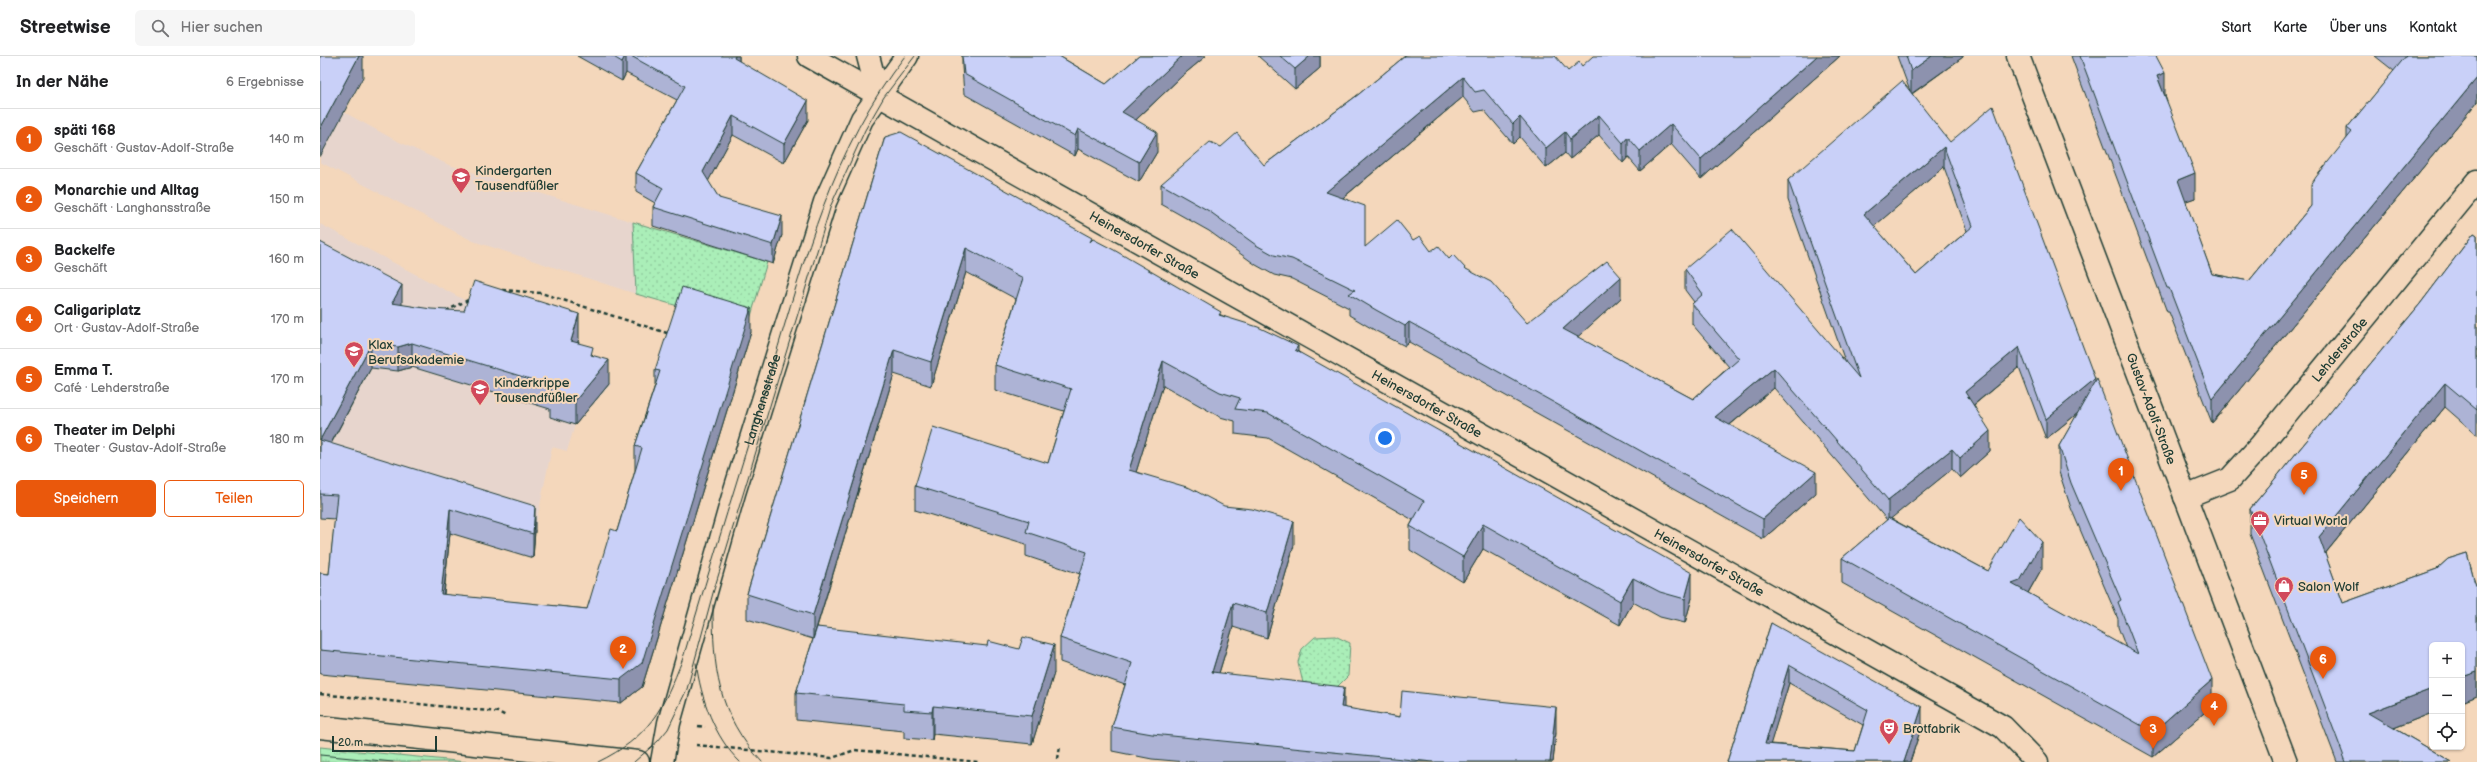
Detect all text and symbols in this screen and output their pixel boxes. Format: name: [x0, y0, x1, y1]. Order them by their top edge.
search box: [135, 10, 415, 46]
text: Streetwise: [20, 16, 111, 39]
icon: search: [149, 17, 171, 39]
text: Hier suchen: [181, 18, 263, 37]
text: Start: [2221, 19, 2251, 36]
text: Karte: [2273, 19, 2307, 36]
text: Über uns: [2329, 19, 2387, 36]
text: Kontakt: [2409, 19, 2457, 36]
text: In der Nähe: [16, 72, 109, 92]
text: 6 Ergebnisse: [226, 74, 304, 90]
text: späti 168: [54, 121, 116, 140]
text: 1: [26, 131, 32, 147]
text: 140 m: [269, 131, 304, 147]
text: Geschäft · Gustav-Adolf-Straße: [54, 140, 234, 156]
place label: Kindergarten Tausendfüßler: [475, 163, 559, 194]
school or university icon: Kindergarten Tausendfüßler: [450, 166, 472, 194]
text: Monarchie und Alltag: [54, 181, 199, 200]
text: 2: [25, 191, 33, 207]
text: 150 m: [270, 191, 304, 207]
text: Geschäft · Langhansstraße: [54, 200, 211, 216]
street label: Heinersdorfer Straße: [1086, 208, 1202, 283]
text: Backelfe: [54, 241, 115, 260]
text: 3: [25, 251, 33, 267]
text: 160 m: [269, 251, 304, 267]
text: Geschäft: [54, 260, 107, 276]
text: Caligariplatz: [54, 301, 141, 320]
text: 4: [25, 311, 33, 327]
text: 170 m: [271, 311, 304, 327]
street label: Lehderstraße: [2309, 314, 2371, 386]
text: Ort · Gustav-Adolf-Straße: [54, 320, 199, 336]
place label: Klax Berufsakademie: [368, 337, 464, 368]
school or university icon: Klax Berufsakademie: [343, 340, 365, 368]
street label: Gustav-Adolf-Straße: [2122, 351, 2179, 467]
street label: Langhansstraße: [741, 352, 785, 447]
text: Emma T.: [54, 361, 112, 380]
street label: Heinersdorfer Straße: [1369, 367, 1485, 442]
text: 5: [25, 371, 33, 387]
text: 170 m: [271, 371, 304, 387]
place label: Kinderkrippe Tausendfüßler: [494, 375, 578, 406]
school or university icon: Kinderkrippe Tausendfüßler: [469, 378, 491, 406]
text: Café · Lehderstraße: [54, 380, 169, 396]
text: Theater im Delphi: [54, 421, 175, 440]
your location: [1375, 428, 1395, 448]
text: 6: [25, 431, 33, 447]
text: 180 m: [269, 431, 304, 447]
text: Theater · Gustav-Adolf-Straße: [54, 440, 226, 456]
pin: 1: [2108, 458, 2134, 491]
pin: 5: [2291, 462, 2317, 495]
button: Speichern: [16, 480, 156, 517]
button: Teilen: [164, 480, 304, 517]
office icon: Virtual World: [2249, 509, 2271, 537]
place label: Virtual World: [2274, 513, 2348, 529]
street label: Heinersdorfer Straße: [1651, 526, 1767, 600]
shop icon: Salon Wolf: [2273, 575, 2295, 603]
place label: Salon Wolf: [2298, 579, 2359, 595]
pin: 2: [610, 636, 636, 669]
map controls: [2429, 642, 2465, 750]
button: +: [2429, 642, 2465, 678]
pin: 6: [2310, 646, 2336, 679]
button: −: [2429, 678, 2465, 714]
pin: 4: [2201, 693, 2227, 726]
button: locate: [2429, 714, 2465, 750]
pin: 3: [2140, 716, 2166, 749]
theatre icon: Brotfabrik: [1878, 717, 1900, 745]
place label: Brotfabrik: [1903, 721, 1960, 737]
scale bar: [332, 734, 437, 753]
text: 20 m: [338, 736, 363, 749]

